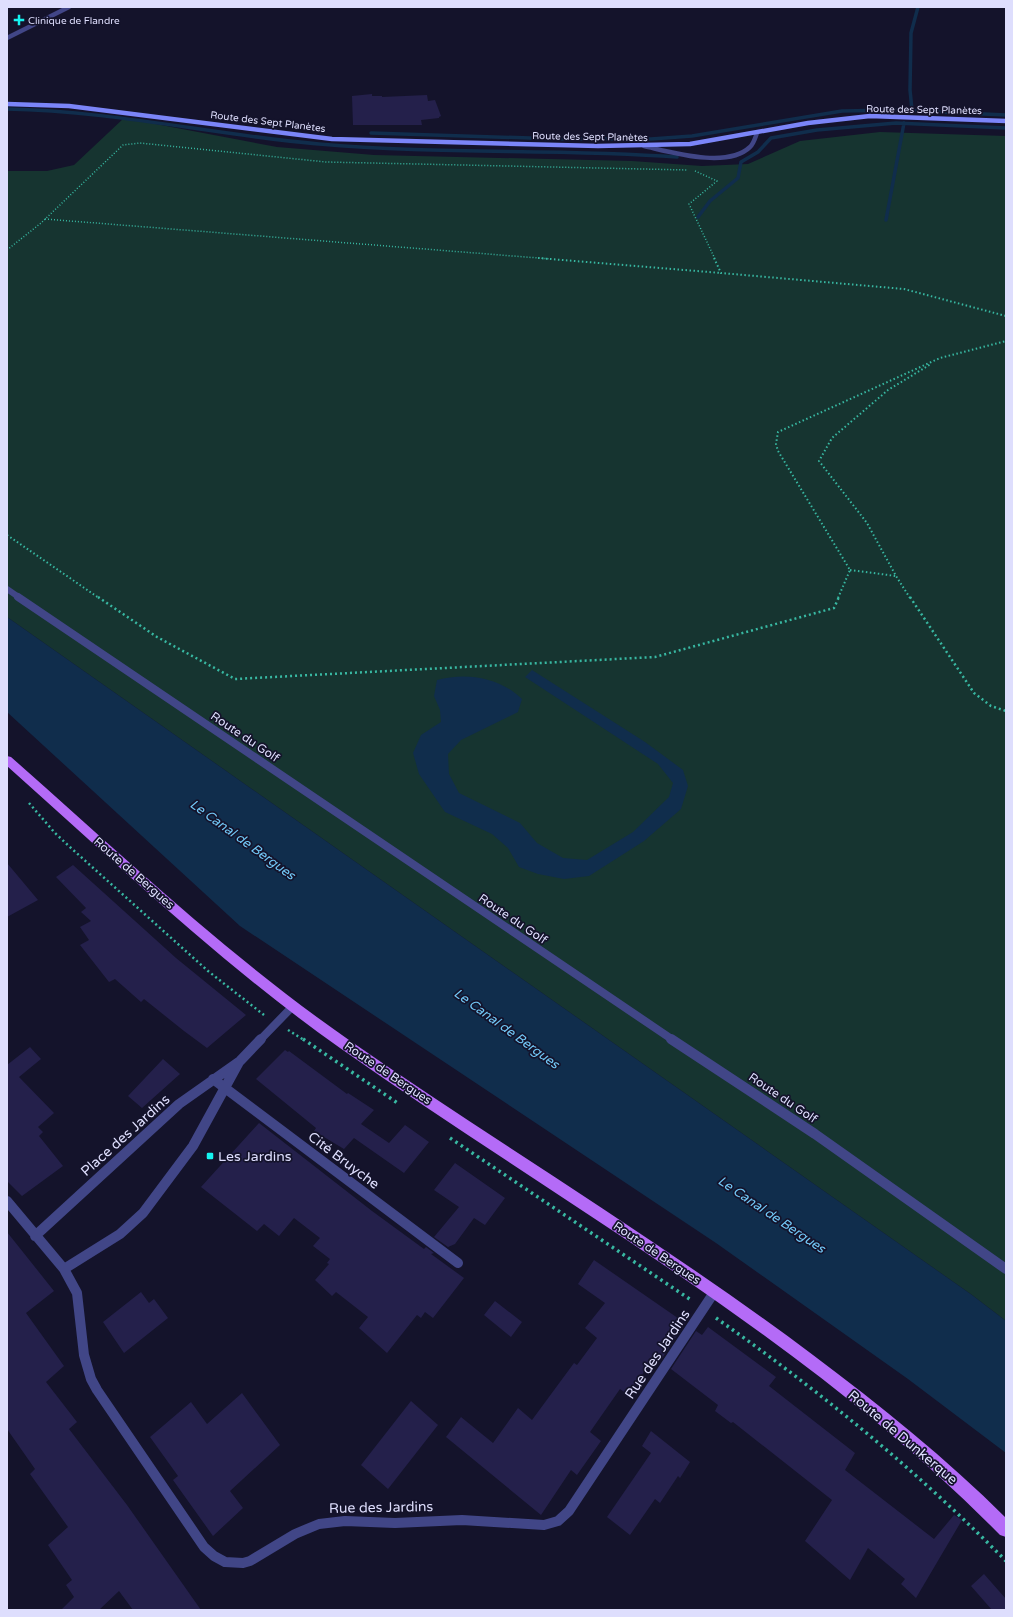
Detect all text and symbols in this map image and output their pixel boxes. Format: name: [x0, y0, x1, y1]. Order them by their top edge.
marker: Clinique de Flandre: [13, 14, 25, 26]
place label: Clinique de Flandre: [28, 15, 120, 27]
street label: Route des Sept Planètes: [866, 103, 982, 117]
street label: Route des Sept Planètes: [210, 109, 326, 135]
street label: Route des Sept Planètes: [532, 130, 648, 144]
street label: Route du Golf: [208, 709, 282, 765]
water label: Le Canal de Bergues: [187, 796, 299, 884]
street label: Route de Bergues: [91, 834, 177, 912]
street label: Route du Golf: [476, 891, 550, 947]
water label: Le Canal de Bergues: [451, 985, 563, 1073]
street label: Route de Bergues: [342, 1039, 434, 1107]
street label: Route du Golf: [746, 1070, 820, 1126]
street label: Place des Jardins: [77, 1091, 174, 1180]
street label: Cité Bruyche: [305, 1128, 383, 1193]
place label: Les Jardins: [218, 1148, 292, 1165]
marker: Les Jardins: [205, 1151, 215, 1161]
water label: Le Canal de Bergues: [715, 1173, 829, 1257]
street label: Route de Bergues: [611, 1219, 703, 1287]
street label: Rue des Jardins: [621, 1306, 694, 1402]
street label: Route de Dunkerque: [845, 1387, 961, 1488]
street label: Rue des Jardins: [329, 1498, 434, 1517]

